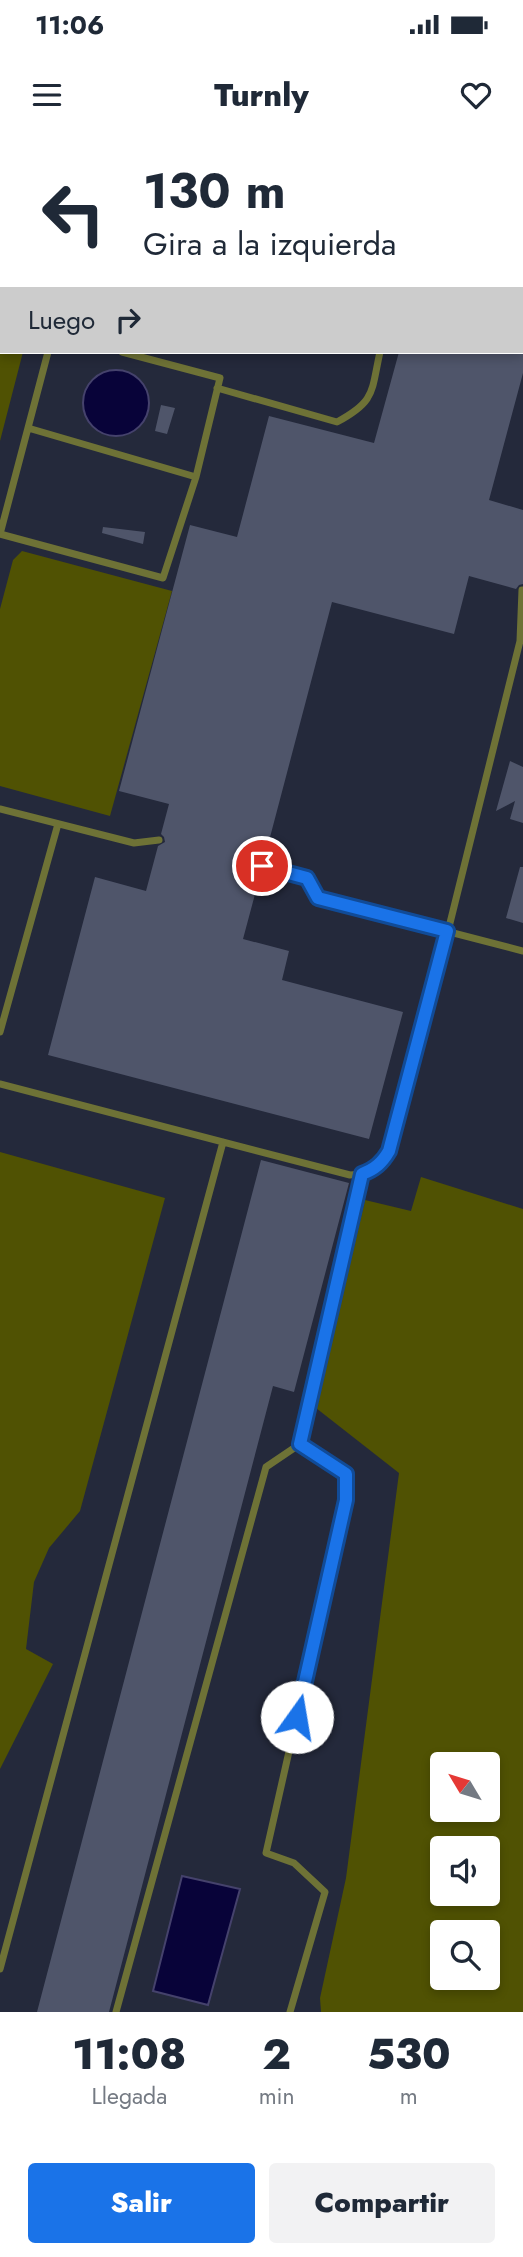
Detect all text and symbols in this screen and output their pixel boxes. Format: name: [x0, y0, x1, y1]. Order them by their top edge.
text: 11:06: [35, 6, 104, 44]
text: Turnly: [214, 72, 309, 118]
icon: menu: [28, 76, 66, 114]
icon: heart: [457, 76, 495, 114]
text: 130 m: [143, 156, 286, 226]
icon: left: [28, 168, 119, 259]
text: Gira a la izquierda: [143, 221, 396, 267]
text: Luego: [28, 301, 95, 339]
icon: right: [109, 301, 147, 339]
pin: [232, 836, 292, 896]
icon: arrive: [243, 847, 281, 885]
position arrow: [260, 1680, 334, 1754]
north arrow: [430, 1752, 500, 1822]
map controls: [430, 1752, 500, 1990]
button: sound: [430, 1836, 500, 1906]
button: search: [430, 1920, 500, 1990]
text: 11:08: [72, 2024, 186, 2085]
text: 2: [262, 2024, 291, 2085]
text: 530: [367, 2024, 451, 2085]
text: Llegada: [91, 2079, 167, 2113]
text: min: [259, 2079, 295, 2113]
text: m: [400, 2079, 418, 2113]
button: Salir: [28, 2163, 255, 2243]
button: Compartir: [269, 2163, 495, 2243]

